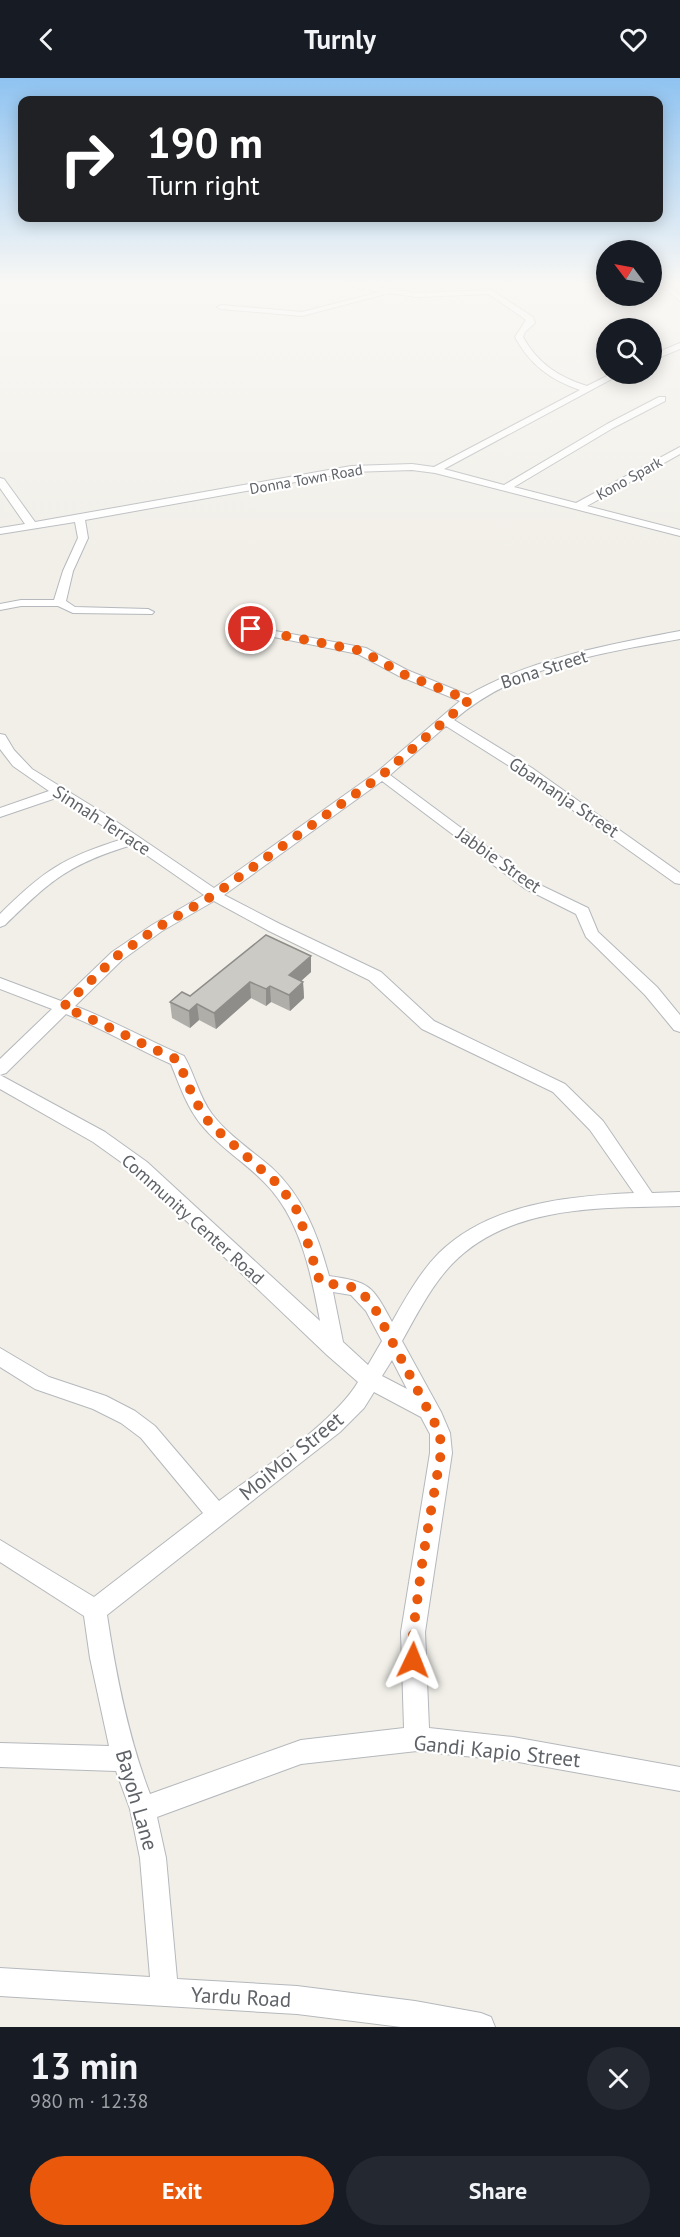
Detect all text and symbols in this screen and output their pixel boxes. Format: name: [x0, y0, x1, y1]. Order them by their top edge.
text: Turnly: [304, 22, 376, 56]
icon: back: [30, 23, 63, 56]
icon: heart: [617, 23, 650, 56]
text: 190 m: [147, 115, 263, 170]
icon: right: [48, 120, 126, 198]
text: Turn right: [147, 168, 260, 202]
north arrow: [596, 240, 662, 306]
map controls: [596, 240, 662, 384]
button: search: [596, 318, 662, 384]
street label: Kono Spark: [593, 452, 666, 504]
street label: Donna Town Road: [248, 460, 364, 498]
pin: [225, 603, 276, 654]
icon: arrive: [234, 612, 267, 645]
street label: Bona Street: [498, 644, 590, 694]
street label: Gbamanja Street: [505, 752, 623, 842]
street label: Sinnah Terrace: [49, 780, 155, 860]
street label: Jabbie Street: [451, 822, 546, 898]
street label: Community Center Road: [117, 1149, 269, 1289]
street label: MoiMoi Street: [233, 1406, 349, 1506]
position arrow: [381, 1628, 445, 1692]
street label: Gandi Kapio Street: [412, 1729, 582, 1773]
street label: Bayoh Lane: [110, 1746, 164, 1854]
street label: Yardu Road: [190, 1981, 292, 2013]
text: 13 min: [30, 2042, 138, 2089]
button: close: [587, 2047, 650, 2110]
text: 980 m · 12:38: [30, 2088, 148, 2114]
button: Exit: [30, 2156, 334, 2225]
button: Share: [346, 2156, 650, 2225]

